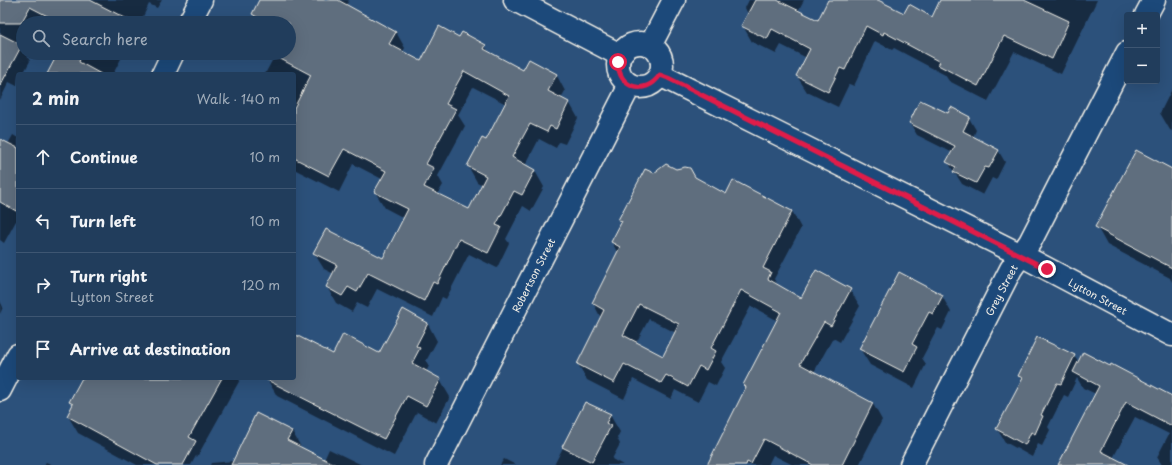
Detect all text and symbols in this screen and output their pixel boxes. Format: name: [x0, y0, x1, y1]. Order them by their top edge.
map controls: [1124, 12, 1160, 84]
button: +: [1124, 12, 1160, 48]
search box: [16, 16, 296, 60]
icon: search: [30, 27, 52, 49]
text: Search here: [62, 27, 148, 50]
button: −: [1124, 48, 1160, 84]
route start: [609, 53, 627, 71]
text: 2 min: [32, 85, 79, 111]
text: Walk · 140 m: [197, 89, 280, 108]
text: Continue: [70, 145, 138, 168]
icon: ahead: [32, 146, 54, 168]
text: 10 m: [250, 147, 280, 166]
text: Turn left: [70, 209, 136, 232]
icon: left: [32, 210, 54, 232]
text: 10 m: [250, 211, 280, 230]
street label: Robertson Street: [508, 235, 558, 315]
route end: [1038, 260, 1056, 278]
street label: Grey Street: [981, 262, 1021, 318]
text: Turn right: [70, 264, 147, 287]
icon: right: [32, 274, 54, 296]
street label: Lytton Street: [1066, 274, 1130, 319]
text: 120 m: [241, 275, 280, 294]
text: Lytton Street: [70, 287, 154, 306]
text: Arrive at destination: [70, 337, 231, 360]
icon: arrive: [32, 338, 54, 360]

